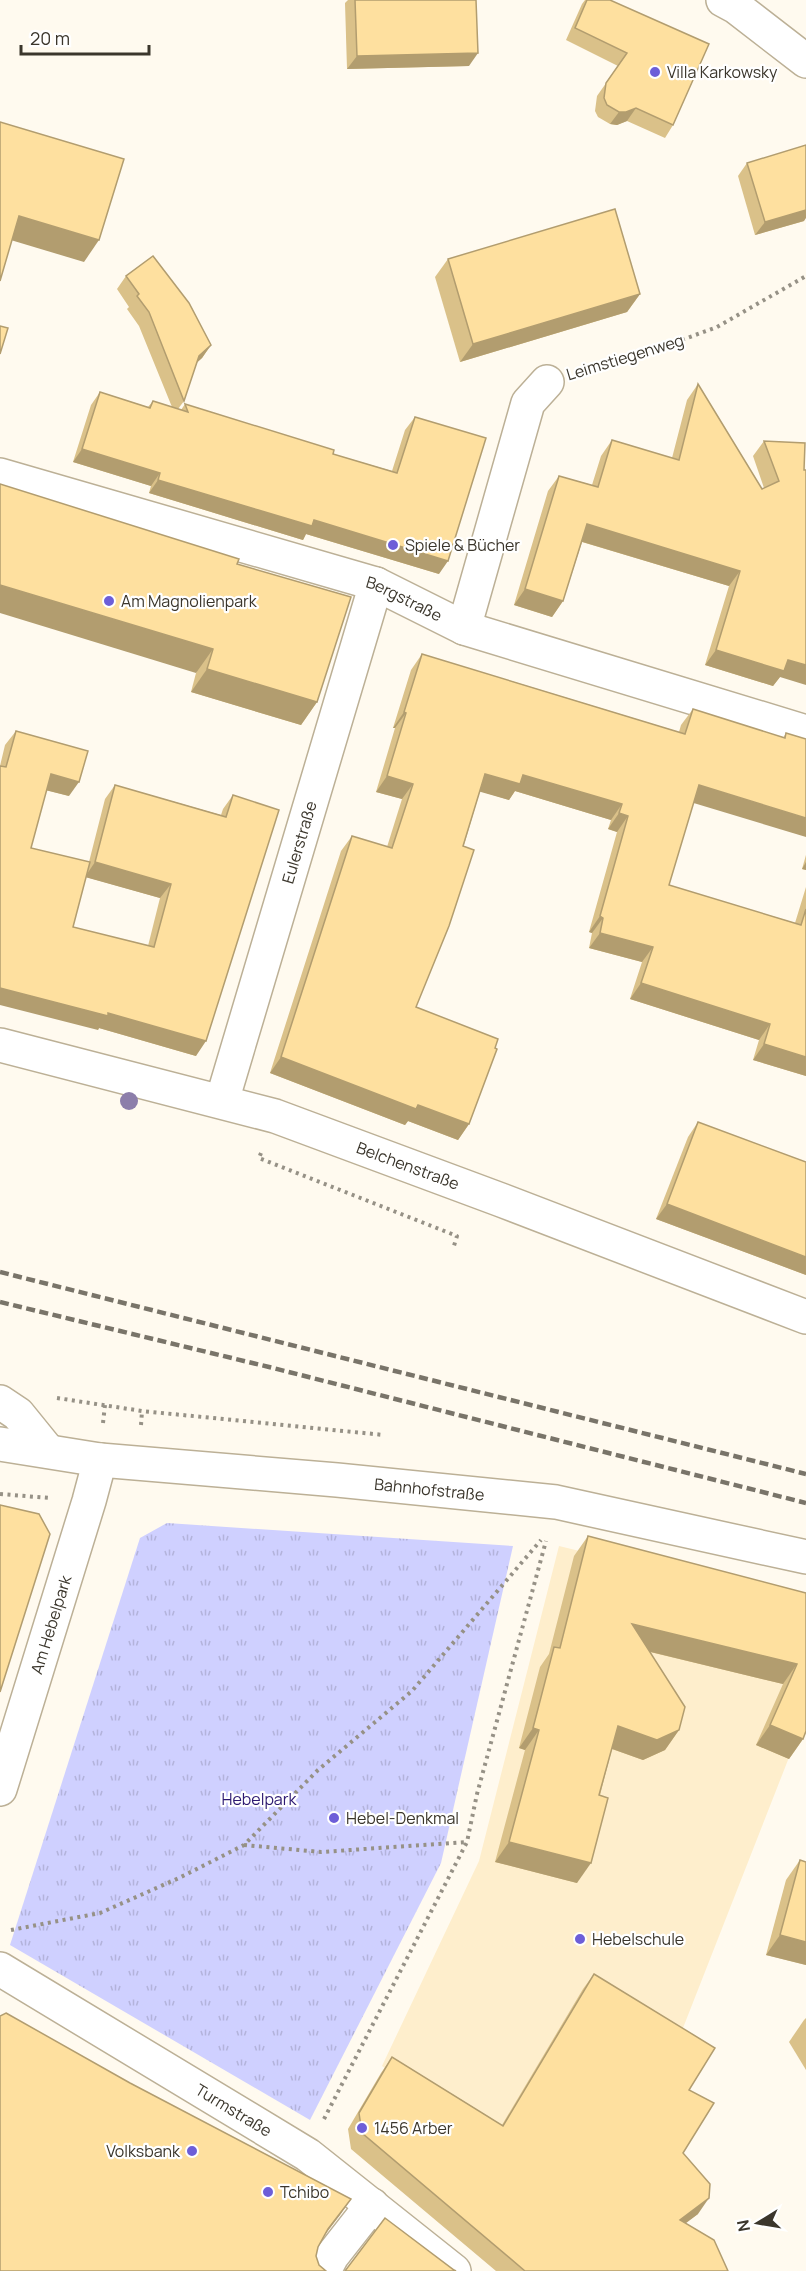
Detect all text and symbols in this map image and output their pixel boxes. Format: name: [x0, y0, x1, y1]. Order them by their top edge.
scale bar: [21, 18, 148, 56]
text: 20 m: [30, 26, 70, 50]
place label: Villa Karkowsky: [667, 61, 778, 83]
marker: Villa Karkowsky: [648, 65, 662, 79]
street label: Leimstiegenweg: [564, 329, 686, 385]
place label: Spiele & Bücher: [405, 534, 520, 556]
marker: Spiele & Bücher: [386, 538, 400, 552]
street label: Bergstraße: [364, 571, 446, 626]
place label: Am Magnolienpark: [121, 590, 258, 612]
marker: Am Magnolienpark: [102, 594, 116, 608]
street label: Eulerstraße: [276, 798, 322, 886]
street label: Belchenstraße: [354, 1136, 463, 1195]
street label: Bahnhofstraße: [373, 1473, 486, 1506]
street label: Am Hebelpark: [25, 1572, 77, 1677]
park label: Hebelpark: [222, 1788, 298, 1810]
place label: Hebel-Denkmal: [346, 1807, 459, 1829]
marker: Hebel-Denkmal: [327, 1811, 341, 1825]
place label: Hebelschule: [592, 1928, 684, 1950]
marker: Hebelschule: [573, 1932, 587, 1946]
street label: Turmstraße: [191, 2079, 276, 2142]
place label: 1456 Arber: [374, 2117, 453, 2139]
marker: 1456 Arber: [355, 2121, 369, 2135]
place label: Volksbank: [106, 2140, 181, 2162]
marker: Volksbank: [185, 2144, 199, 2158]
place label: Tchibo: [280, 2181, 329, 2203]
marker: Tchibo: [261, 2185, 275, 2199]
north arrow: [728, 2193, 788, 2253]
text: N: [731, 2218, 755, 2234]

